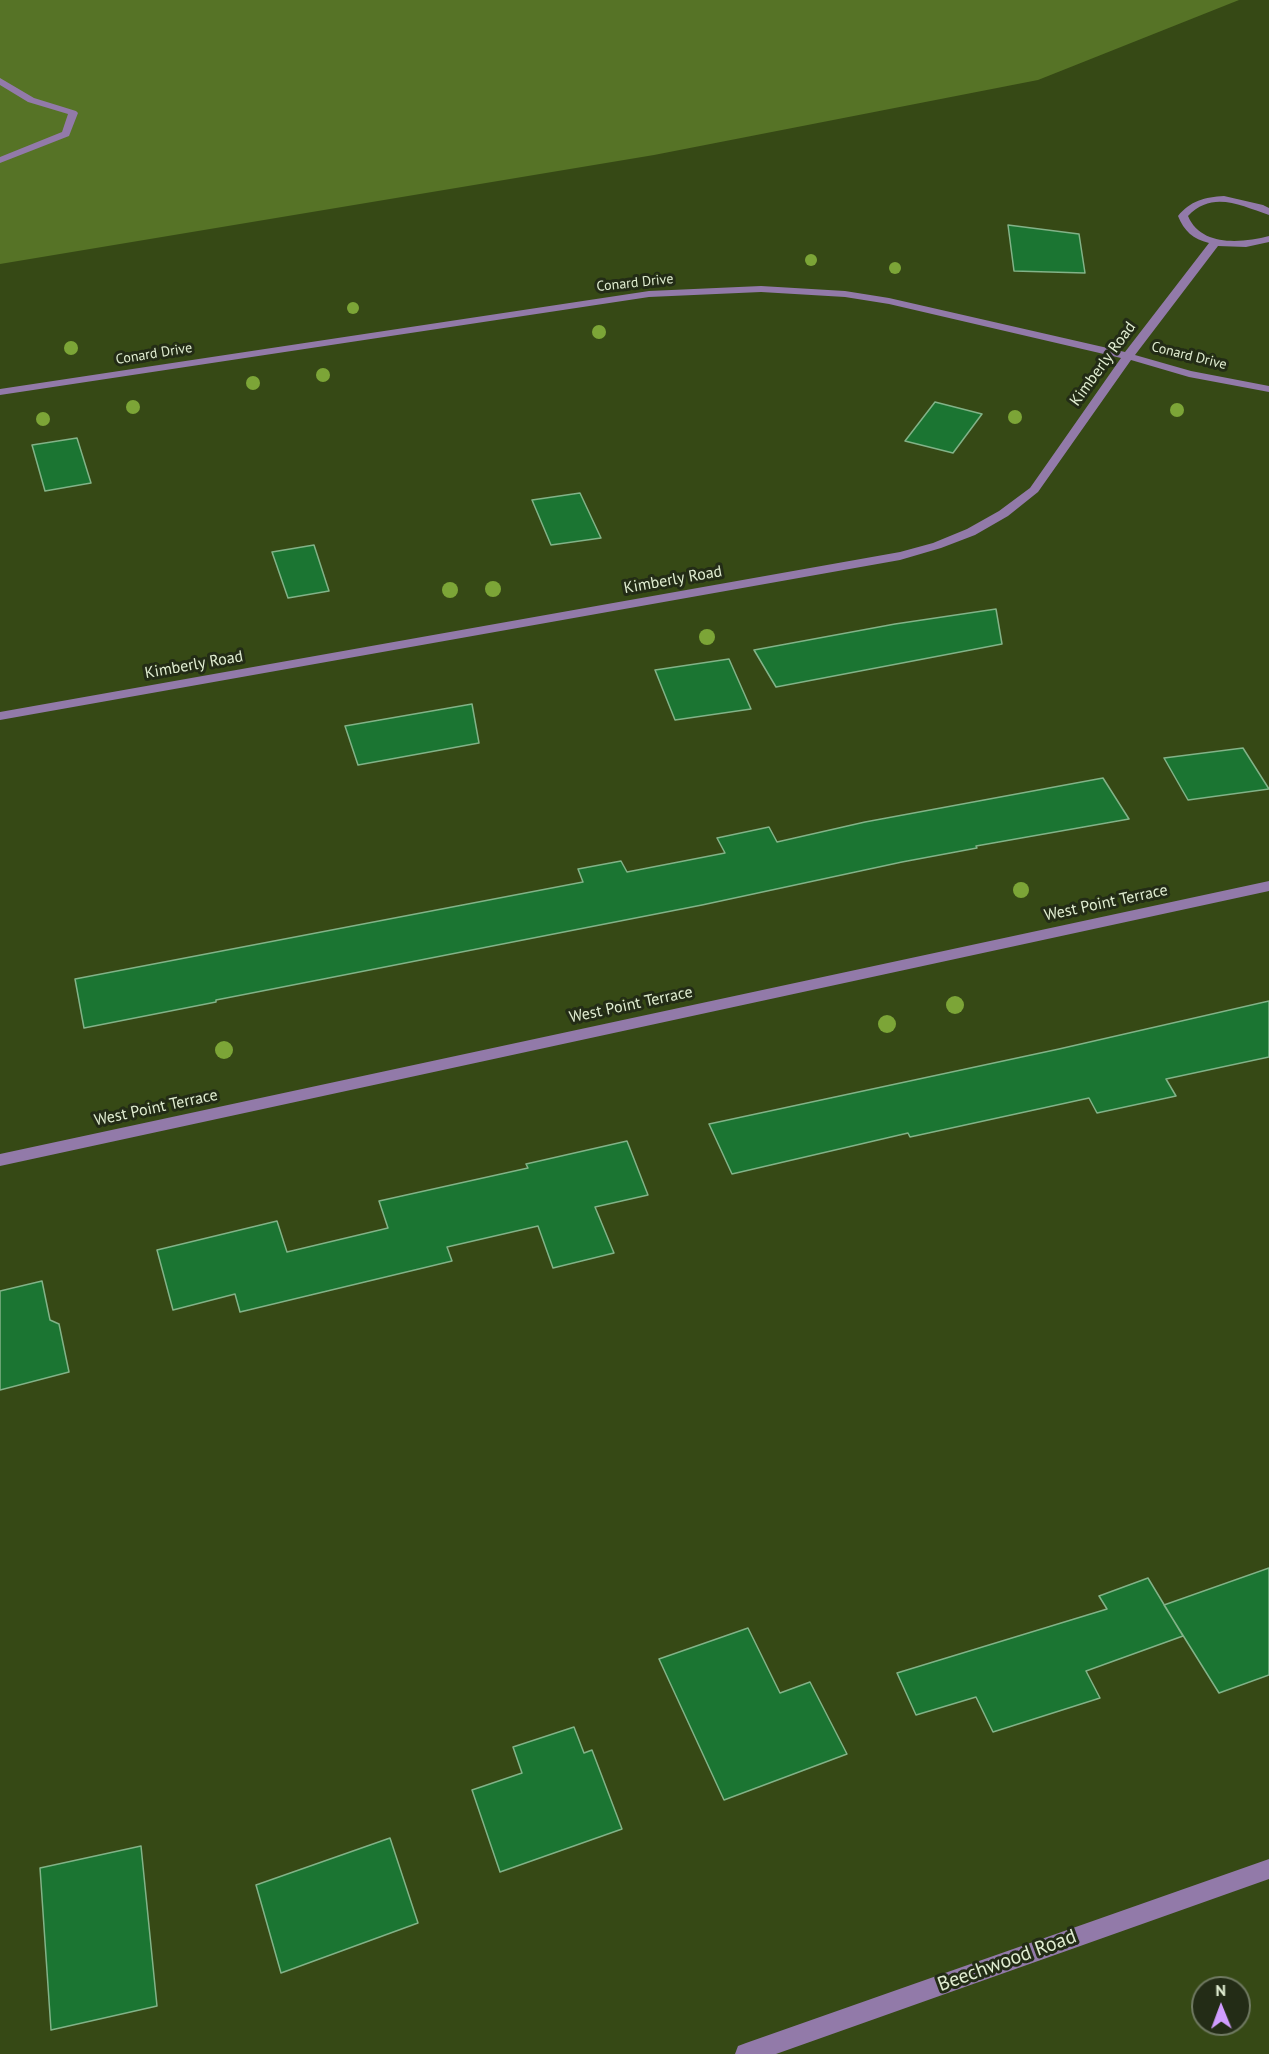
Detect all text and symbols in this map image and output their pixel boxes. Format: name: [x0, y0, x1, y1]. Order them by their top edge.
street label: Conard Drive: [596, 271, 674, 295]
street label: Kimberly Road: [1066, 318, 1140, 410]
street label: Conard Drive: [1150, 339, 1228, 373]
street label: Conard Drive: [115, 340, 193, 368]
street label: Kimberly Road: [622, 562, 724, 598]
street label: Kimberly Road: [143, 647, 245, 683]
street label: West Point Terrace: [1043, 881, 1169, 925]
street label: West Point Terrace: [568, 983, 694, 1027]
street label: West Point Terrace: [93, 1086, 219, 1130]
street label: Beechwood Road: [934, 1925, 1080, 1997]
north arrow: [1191, 1976, 1251, 2036]
text: N: [1215, 1980, 1226, 2000]

